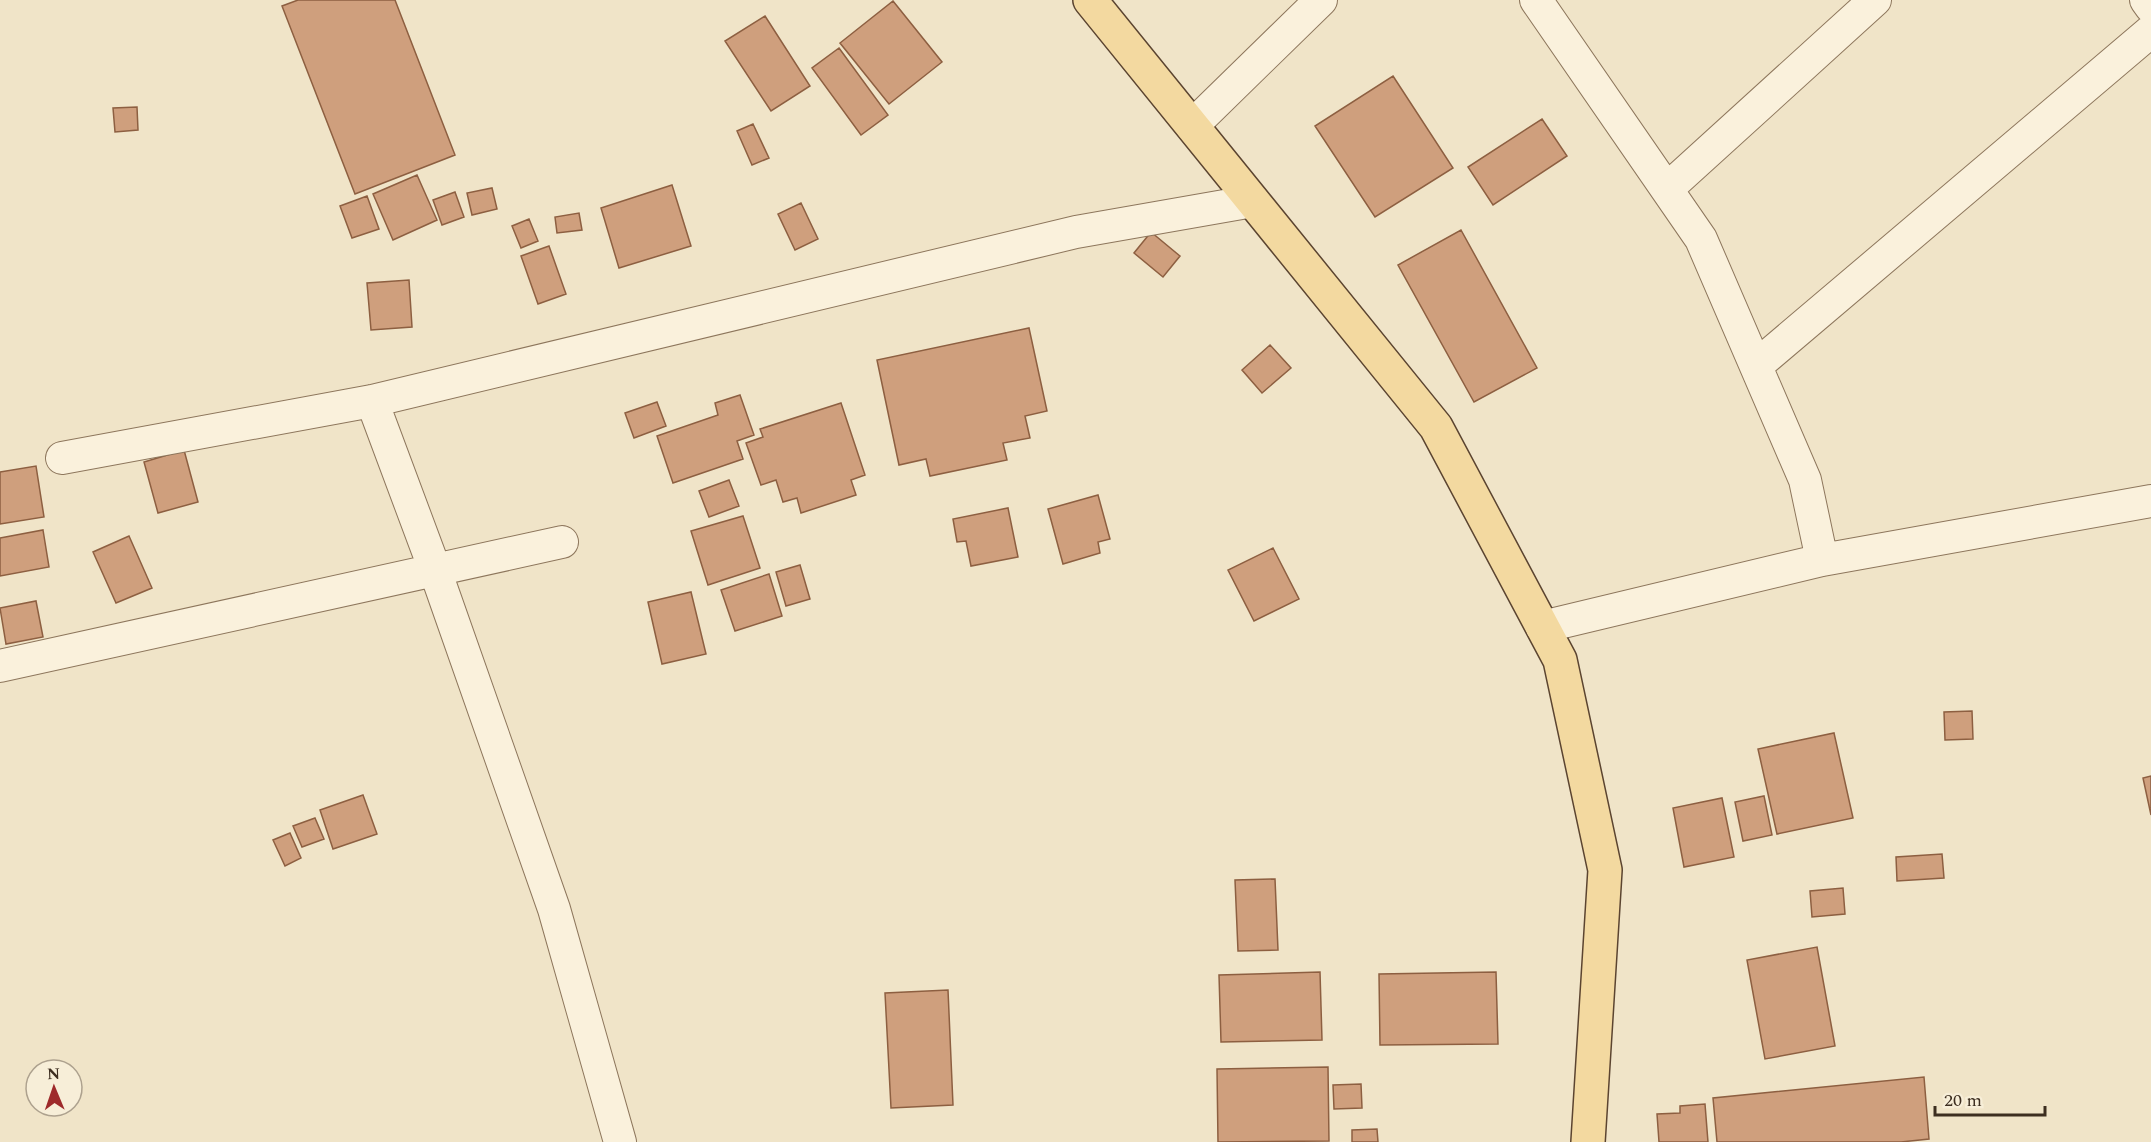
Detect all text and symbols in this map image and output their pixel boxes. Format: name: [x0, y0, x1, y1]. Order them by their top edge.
north arrow: [24, 1058, 84, 1118]
text: N: [47, 1062, 60, 1086]
scale bar: [1935, 1079, 2044, 1117]
text: 20 m: [1944, 1087, 1982, 1114]

